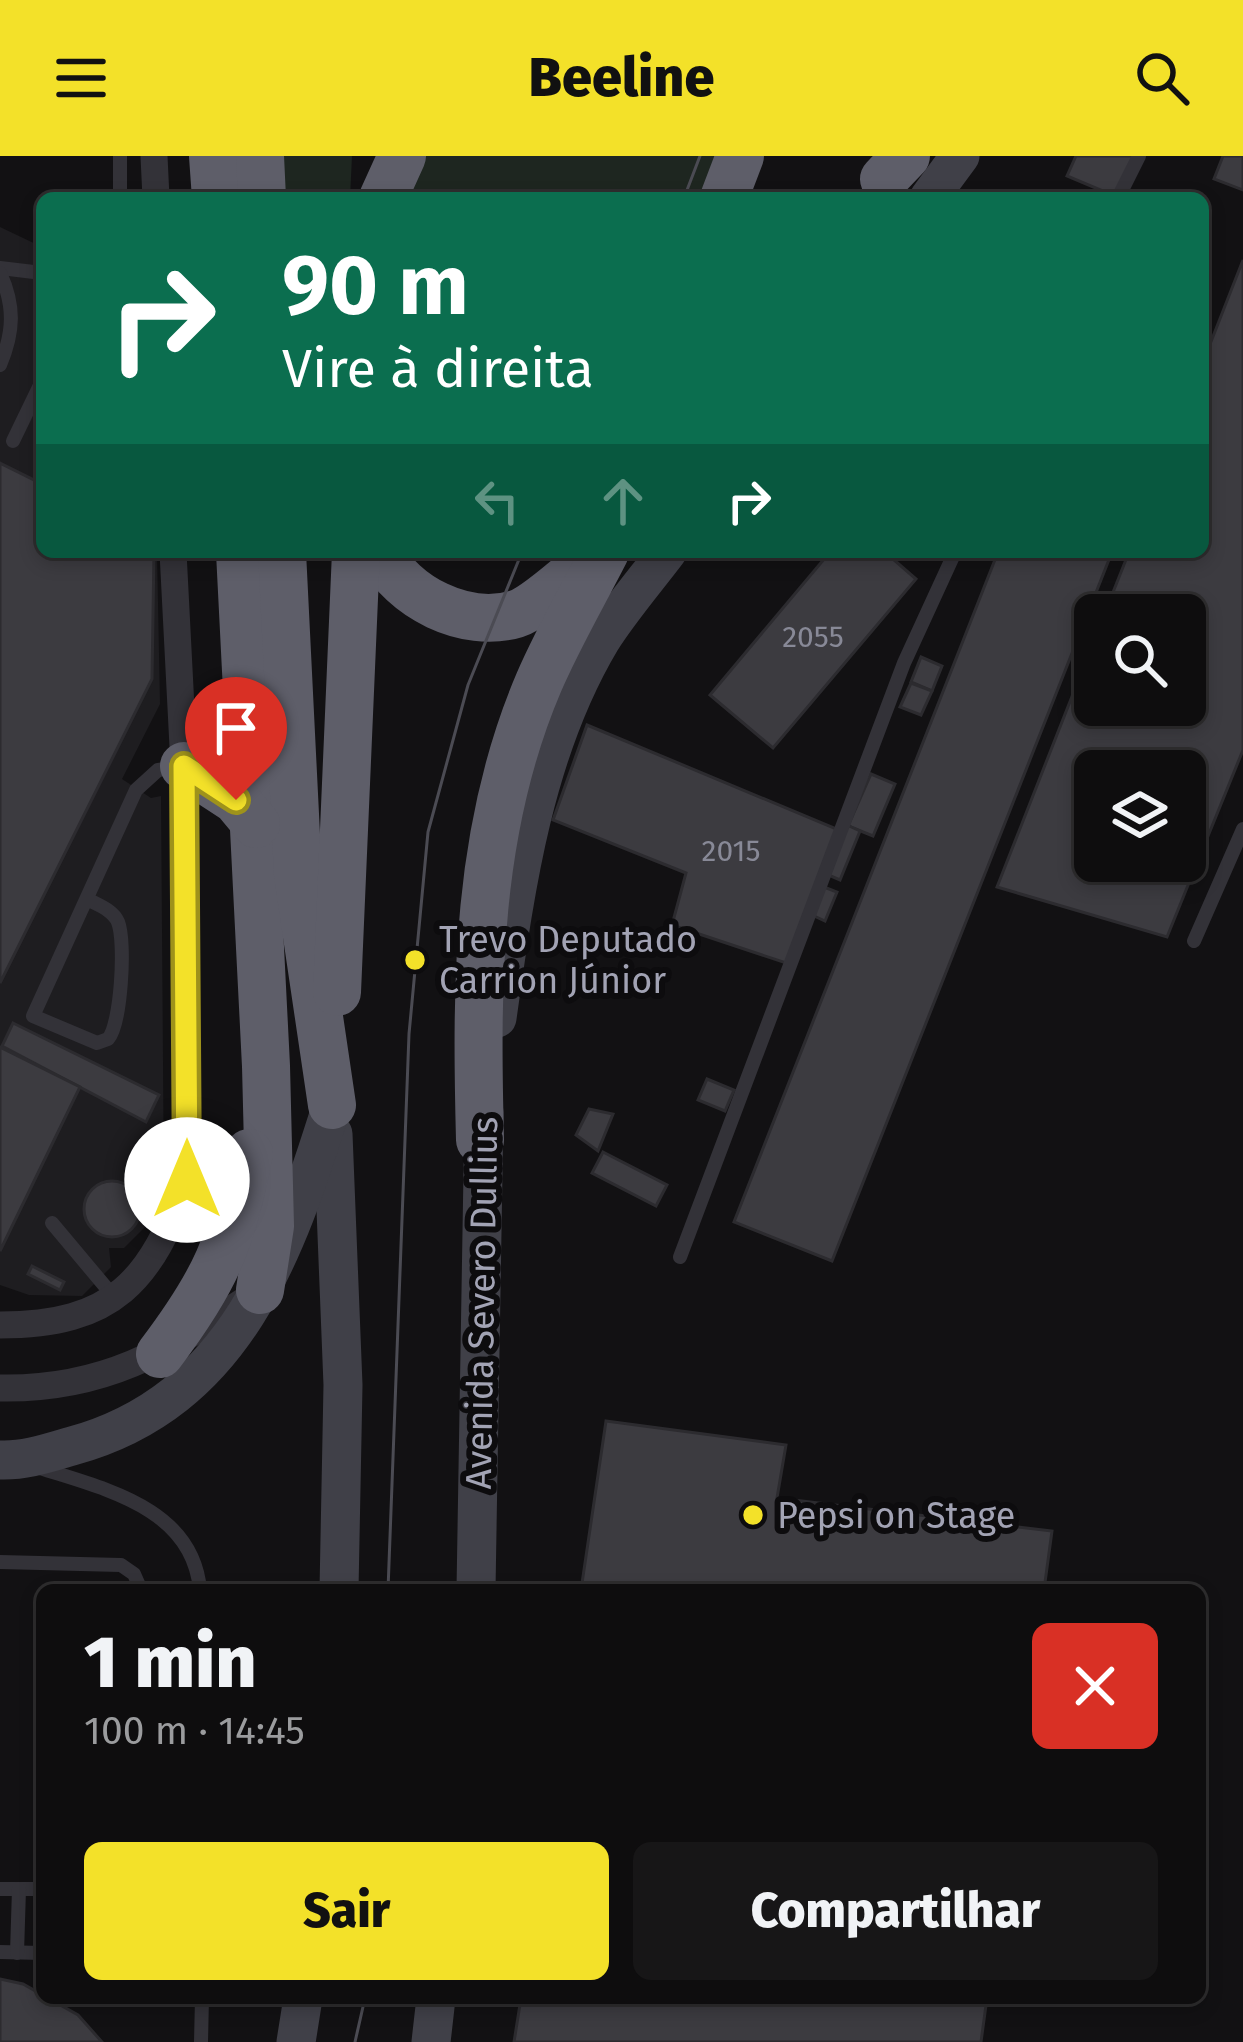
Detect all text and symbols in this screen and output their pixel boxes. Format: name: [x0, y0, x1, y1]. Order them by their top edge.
icon: menu: [48, 45, 114, 111]
icon: search: [1129, 45, 1195, 111]
text: Beeline: [529, 46, 714, 110]
text: 90 m: [282, 235, 469, 336]
icon: right: [84, 240, 240, 396]
text: Vire à direita: [282, 337, 594, 401]
icon: left: [464, 468, 530, 534]
icon: ahead: [590, 468, 656, 534]
icon: right: [716, 468, 782, 534]
map controls: [1074, 594, 1206, 882]
button: search: [1074, 594, 1206, 726]
house number: 2055: [782, 619, 844, 655]
pin: [185, 677, 287, 800]
icon: arrive: [203, 695, 269, 761]
button: layers: [1074, 750, 1206, 882]
house number: 2015: [702, 833, 760, 869]
place label: Trevo Deputado Carrion Júnior: [439, 918, 697, 1003]
marker: Trevo Deputado Carrion Júnior: [402, 947, 428, 973]
street label: Avenida Severo Dullius: [457, 1116, 507, 1490]
position arrow: [124, 1117, 250, 1243]
place label: Pepsi on Stage: [777, 1494, 1015, 1538]
marker: Pepsi on Stage: [740, 1502, 766, 1528]
text: 1 min: [84, 1620, 257, 1706]
button: close: [1032, 1623, 1158, 1749]
text: 100 m · 14:45: [84, 1708, 305, 1754]
button: Sair: [84, 1842, 609, 1980]
button: Compartilhar: [633, 1842, 1158, 1980]

